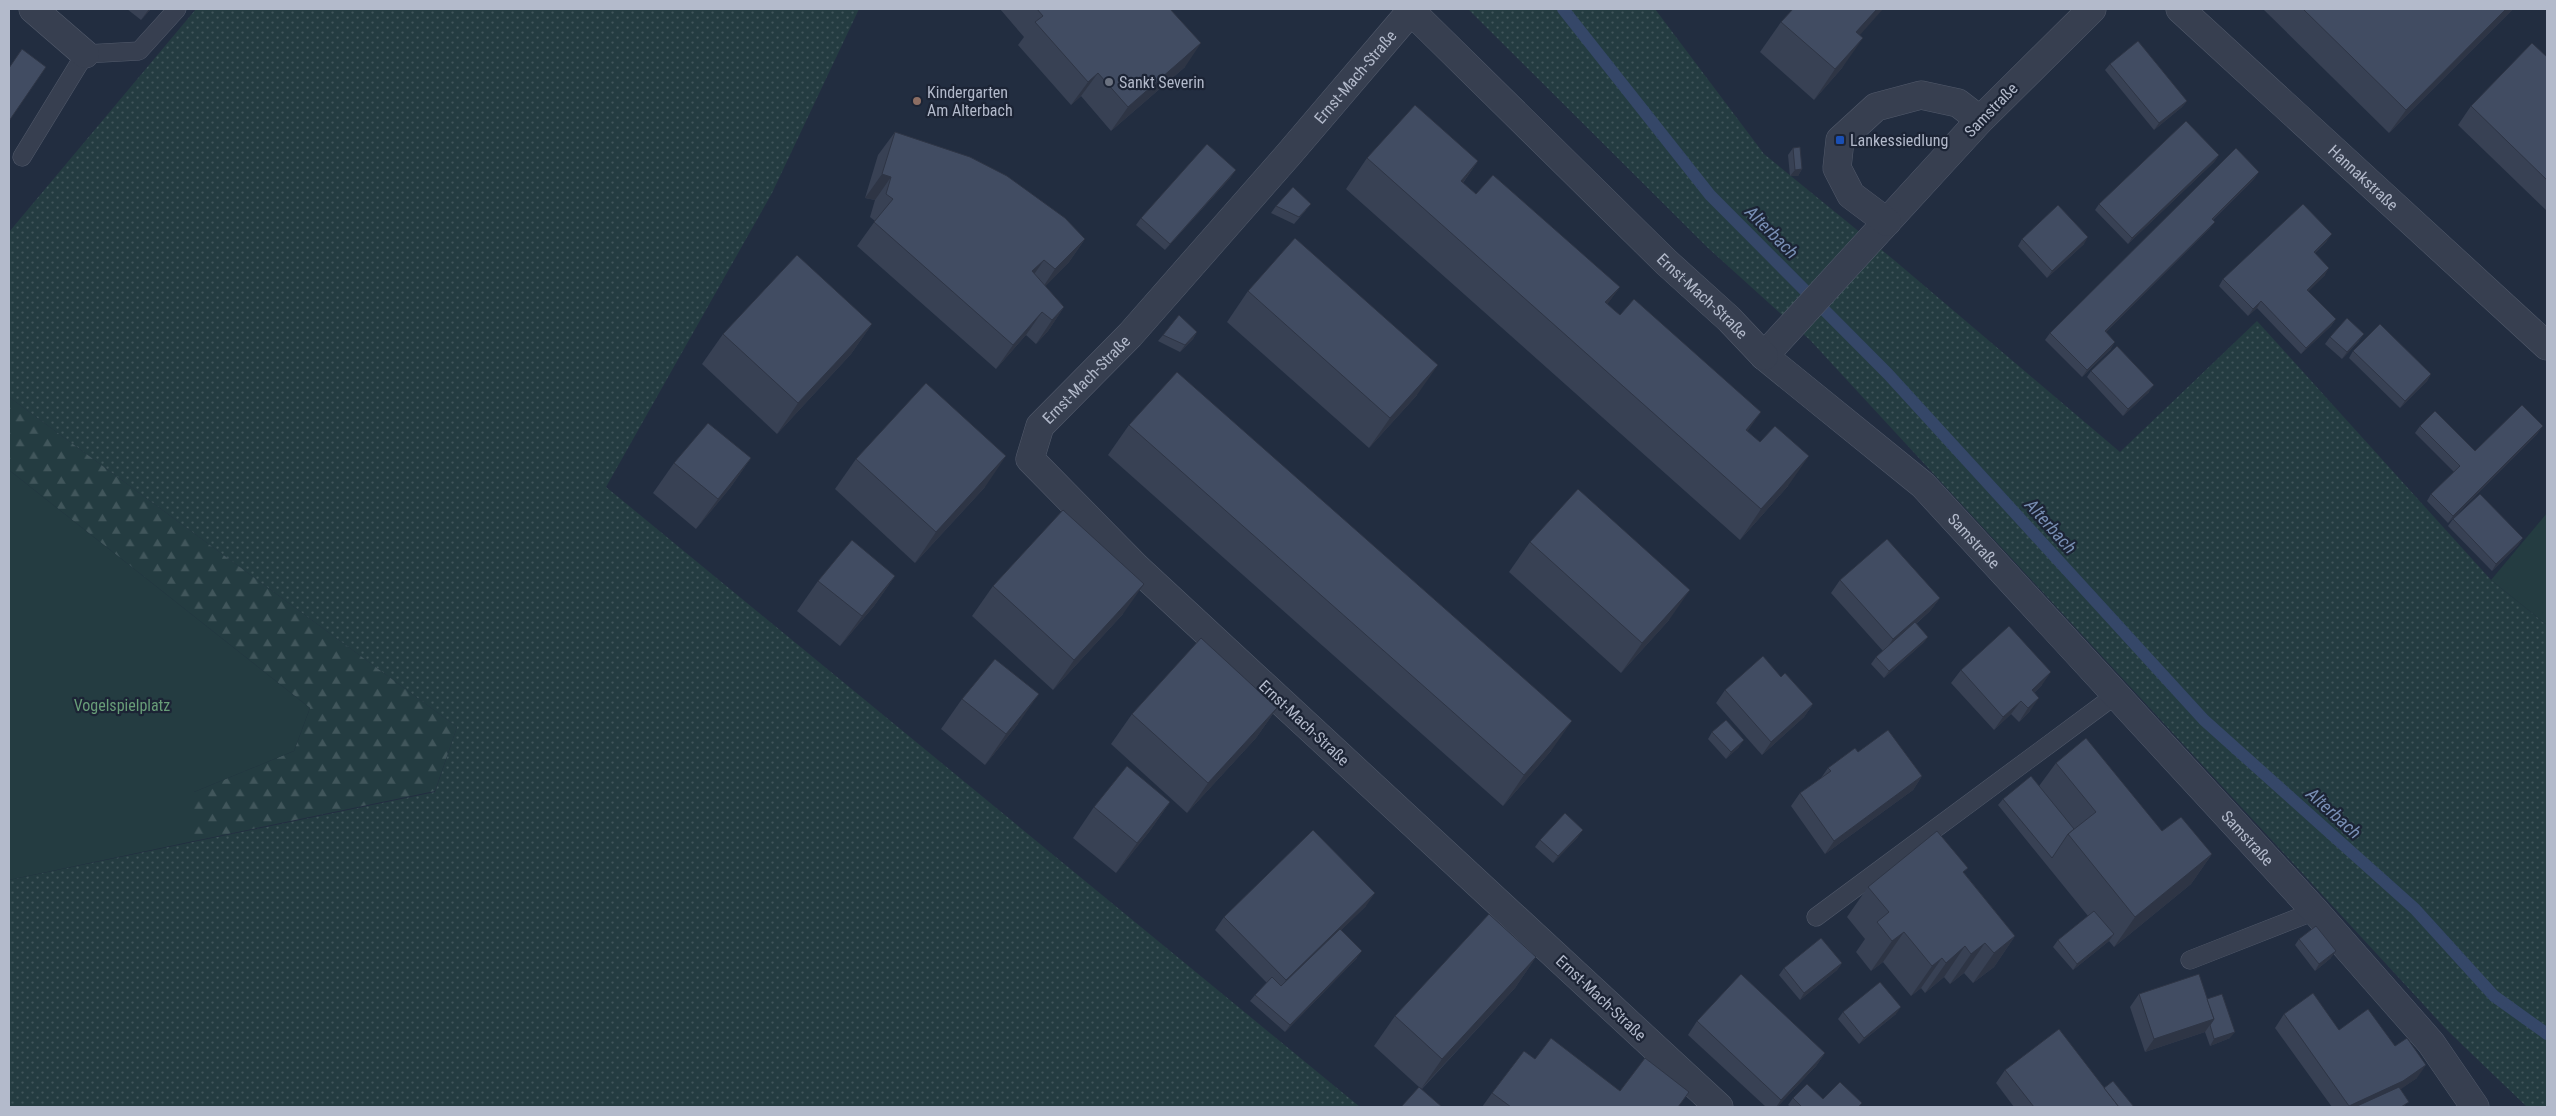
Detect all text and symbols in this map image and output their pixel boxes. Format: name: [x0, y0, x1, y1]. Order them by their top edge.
street label: Ernst-Mach-Straße: [1310, 26, 1400, 127]
place label: Sankt Severin: [1119, 73, 1205, 92]
marker: Sankt Severin: [1103, 76, 1115, 88]
street label: Samstraße: [1961, 79, 2021, 141]
place label: Kindergarten Am Alterbach: [927, 83, 1013, 120]
marker: Kindergarten Am Alterbach: [911, 95, 923, 107]
place label: Lankessiedlung: [1850, 131, 1948, 150]
marker: Lankessiedlung: [1834, 134, 1846, 146]
street label: Hannakstraße: [2325, 141, 2402, 214]
water label: Alterbach: [1740, 200, 1803, 263]
street label: Ernst-Mach-Straße: [1653, 249, 1752, 342]
street label: Ernst-Mach-Straße: [1038, 331, 1134, 428]
water label: Alterbach: [2020, 494, 2081, 558]
street label: Samstraße: [1944, 509, 2004, 572]
street label: Ernst-Mach-Straße: [1255, 676, 1353, 770]
park label: Vogelspielplatz: [74, 696, 170, 715]
water label: Alterbach: [2302, 782, 2366, 843]
street label: Samstraße: [2218, 806, 2278, 869]
street label: Ernst-Mach-Straße: [1552, 951, 1650, 1045]

